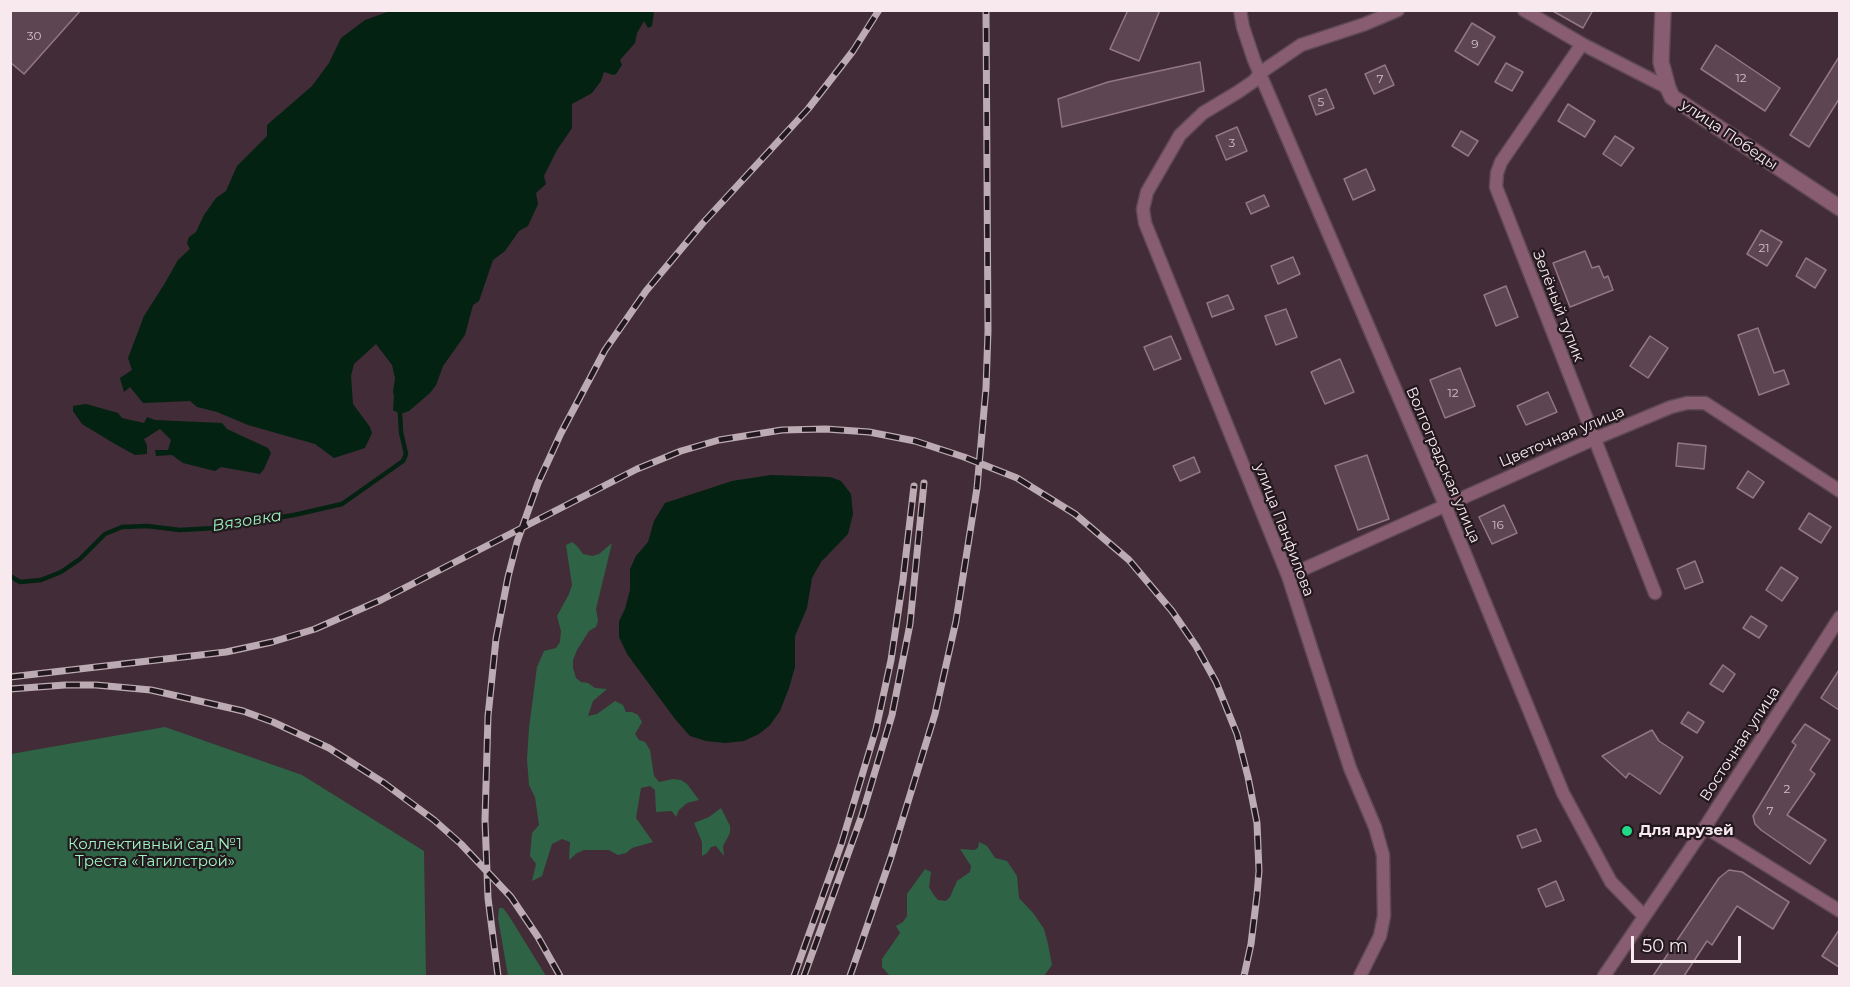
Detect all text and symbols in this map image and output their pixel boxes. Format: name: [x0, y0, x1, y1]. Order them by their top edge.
house number: 30: [27, 29, 41, 43]
house number: 9: [1471, 37, 1479, 51]
house number: 12: [1735, 71, 1747, 85]
house number: 7: [1376, 72, 1384, 86]
house number: 5: [1318, 95, 1324, 109]
street label: улица Победы: [1677, 96, 1781, 174]
house number: 3: [1229, 136, 1235, 150]
house number: 21: [1758, 241, 1770, 255]
street label: Зелёный тупик: [1528, 248, 1588, 364]
street label: Волгоградская улица: [1402, 384, 1484, 546]
house number: 12: [1447, 386, 1459, 400]
street label: Цветочная улица: [1497, 402, 1627, 472]
street label: улица Панфилова: [1250, 461, 1318, 599]
water label: Вязовка: [211, 506, 283, 536]
house number: 16: [1492, 518, 1504, 532]
street label: Восточная улица: [1696, 683, 1784, 805]
house number: 2: [1784, 782, 1790, 796]
house number: 7: [1766, 804, 1774, 818]
place label: Для друзей: [1639, 822, 1734, 840]
marker: Для друзей: [1620, 824, 1634, 838]
park label: Коллективный сад №1 Треста «Тагилстрой»: [68, 836, 242, 871]
scale bar: [1634, 924, 1744, 962]
text: 50 m: [1642, 935, 1688, 957]

